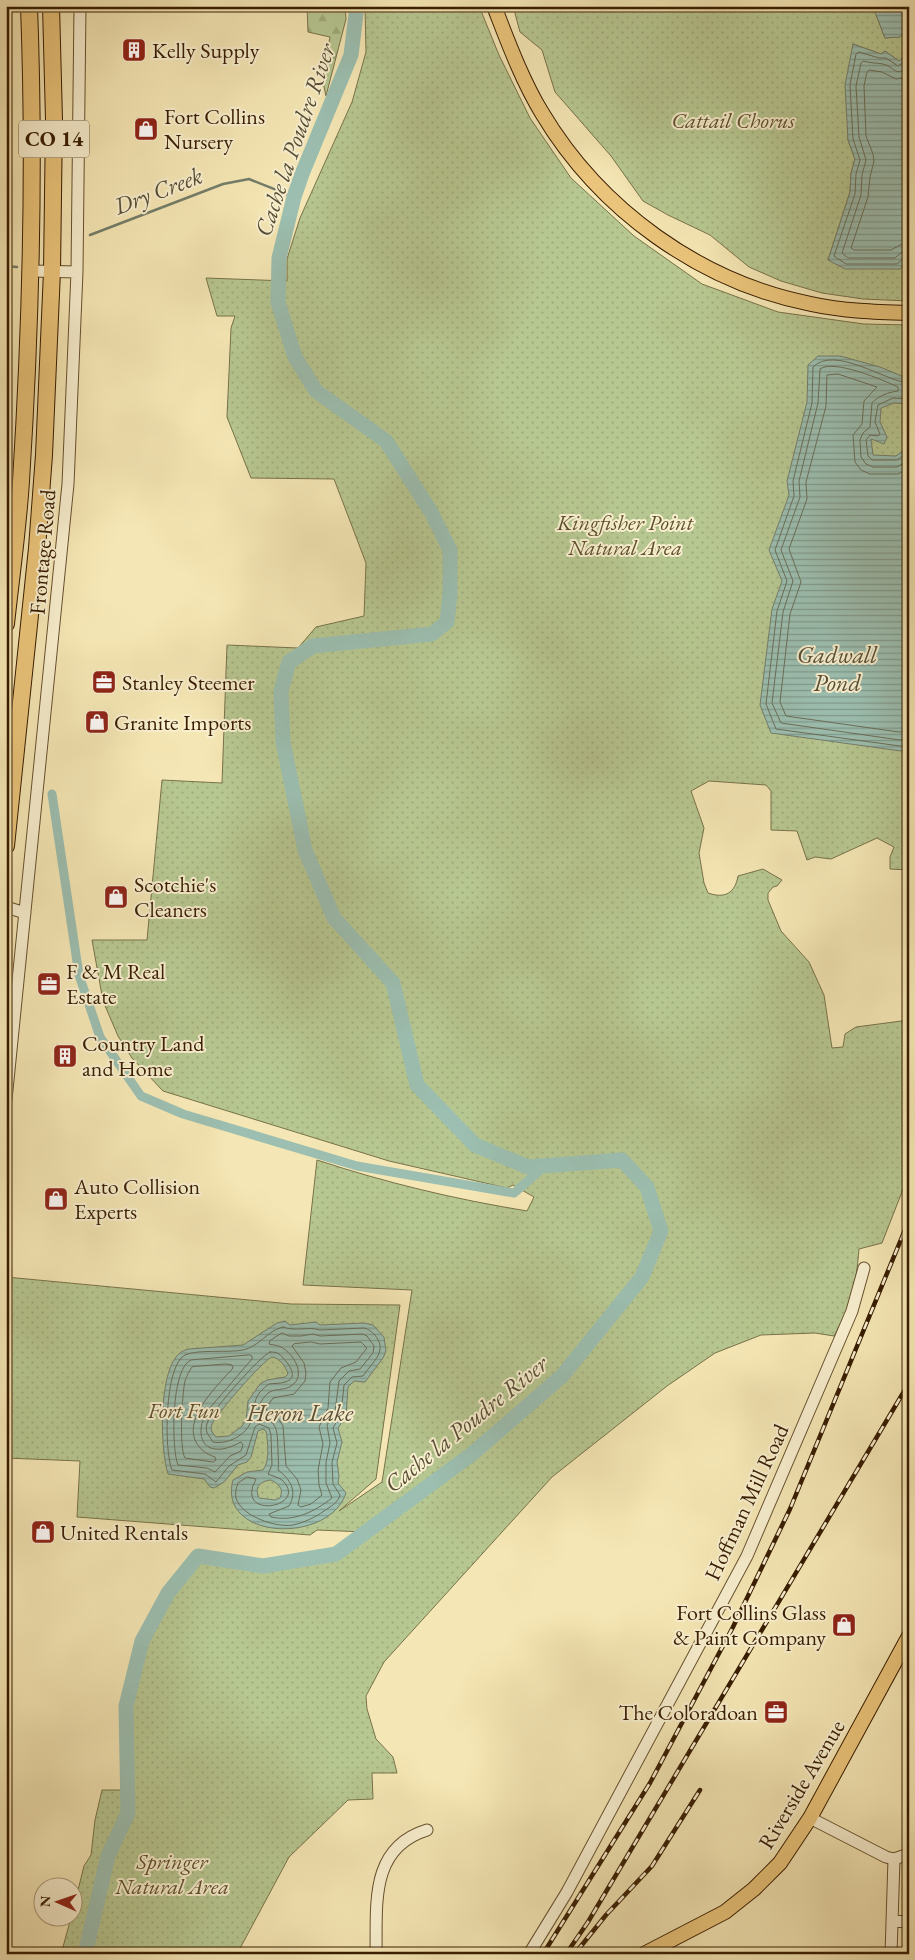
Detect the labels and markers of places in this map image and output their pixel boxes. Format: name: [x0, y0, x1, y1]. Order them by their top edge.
place label: Kelly Supply: [152, 36, 260, 65]
building icon: Kelly Supply: [121, 37, 147, 63]
place label: Fort Collins Nursery: [164, 102, 265, 156]
shop icon: Fort Collins Nursery: [133, 116, 159, 142]
place label: Stanley Steemer: [122, 668, 255, 697]
office icon: Stanley Steemer: [91, 669, 117, 695]
place label: Granite Imports: [114, 708, 251, 737]
shop icon: Granite Imports: [84, 709, 110, 735]
place label: Scotchie's Cleaners: [134, 870, 216, 924]
shop icon: Scotchie's Cleaners: [103, 884, 129, 910]
place label: F & M Real Estate: [66, 957, 165, 1011]
office icon: F & M Real Estate: [36, 971, 62, 997]
place label: Country Land and Home: [82, 1029, 205, 1083]
building icon: Country Land and Home: [52, 1043, 78, 1069]
place label: Auto Collision Experts: [73, 1172, 201, 1226]
shop icon: Auto Collision Experts: [43, 1186, 69, 1212]
place label: United Rentals: [60, 1518, 188, 1547]
shop icon: United Rentals: [30, 1519, 56, 1545]
place label: Fort Collins Glass & Paint Company: [673, 1598, 826, 1652]
shop icon: Fort Collins Glass & Paint Company: [831, 1612, 857, 1638]
place label: The Coloradoan: [618, 1698, 758, 1727]
office icon: The Coloradoan: [763, 1699, 789, 1725]

